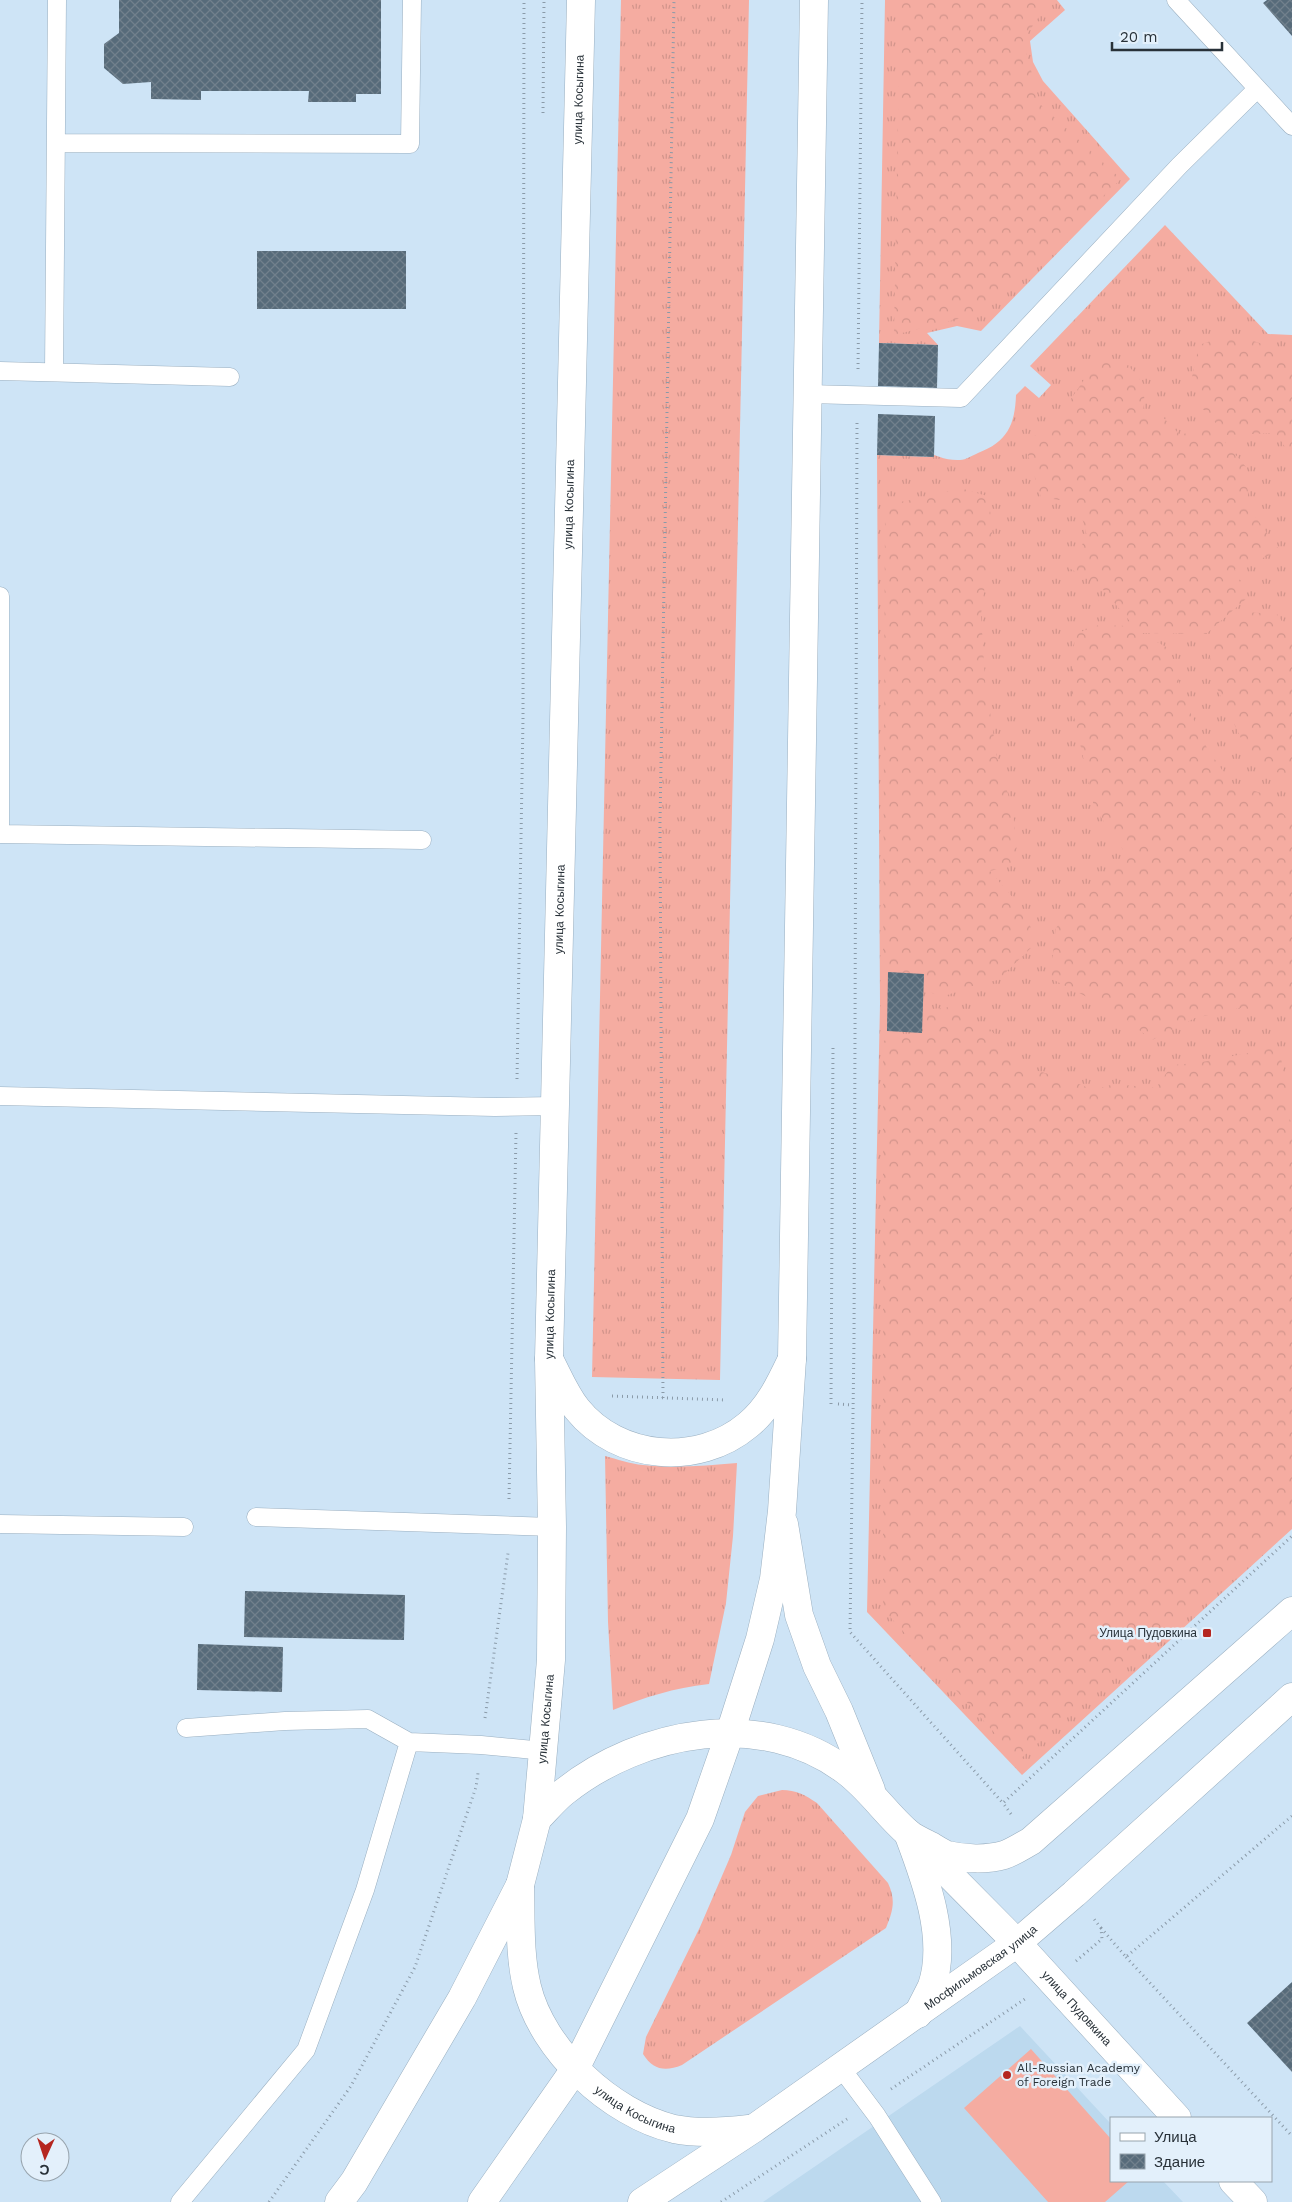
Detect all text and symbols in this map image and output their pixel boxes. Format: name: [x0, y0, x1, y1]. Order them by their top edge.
scale bar: [1112, 20, 1222, 52]
text: 20 m: [1120, 28, 1158, 46]
street label: улица Косыгина: [571, 54, 587, 145]
street label: улица Косыгина: [561, 459, 577, 549]
street label: улица Косыгина: [552, 864, 568, 954]
street label: улица Косыгина: [542, 1269, 558, 1359]
place label: Улица Пудовкина: [1099, 1626, 1197, 1640]
marker: Улица Пудовкина: [1201, 1627, 1213, 1639]
street label: улица Косыгина: [535, 1673, 557, 1764]
street label: Мосфильмовская улица: [922, 1922, 1040, 2013]
street label: улица Пудовкина: [1039, 1968, 1115, 2049]
place label: All-Russian Academy of Foreign Trade: [1017, 2061, 1141, 2089]
marker: All-Russian Academy of Foreign Trade: [1001, 2069, 1013, 2081]
street label: улица Косыгина: [592, 2083, 677, 2136]
legend: [1110, 2117, 1272, 2182]
text: Улица: [1154, 2128, 1197, 2146]
north arrow: [20, 2132, 70, 2182]
text: Здание: [1154, 2153, 1205, 2171]
text: С: [39, 2162, 50, 2178]

